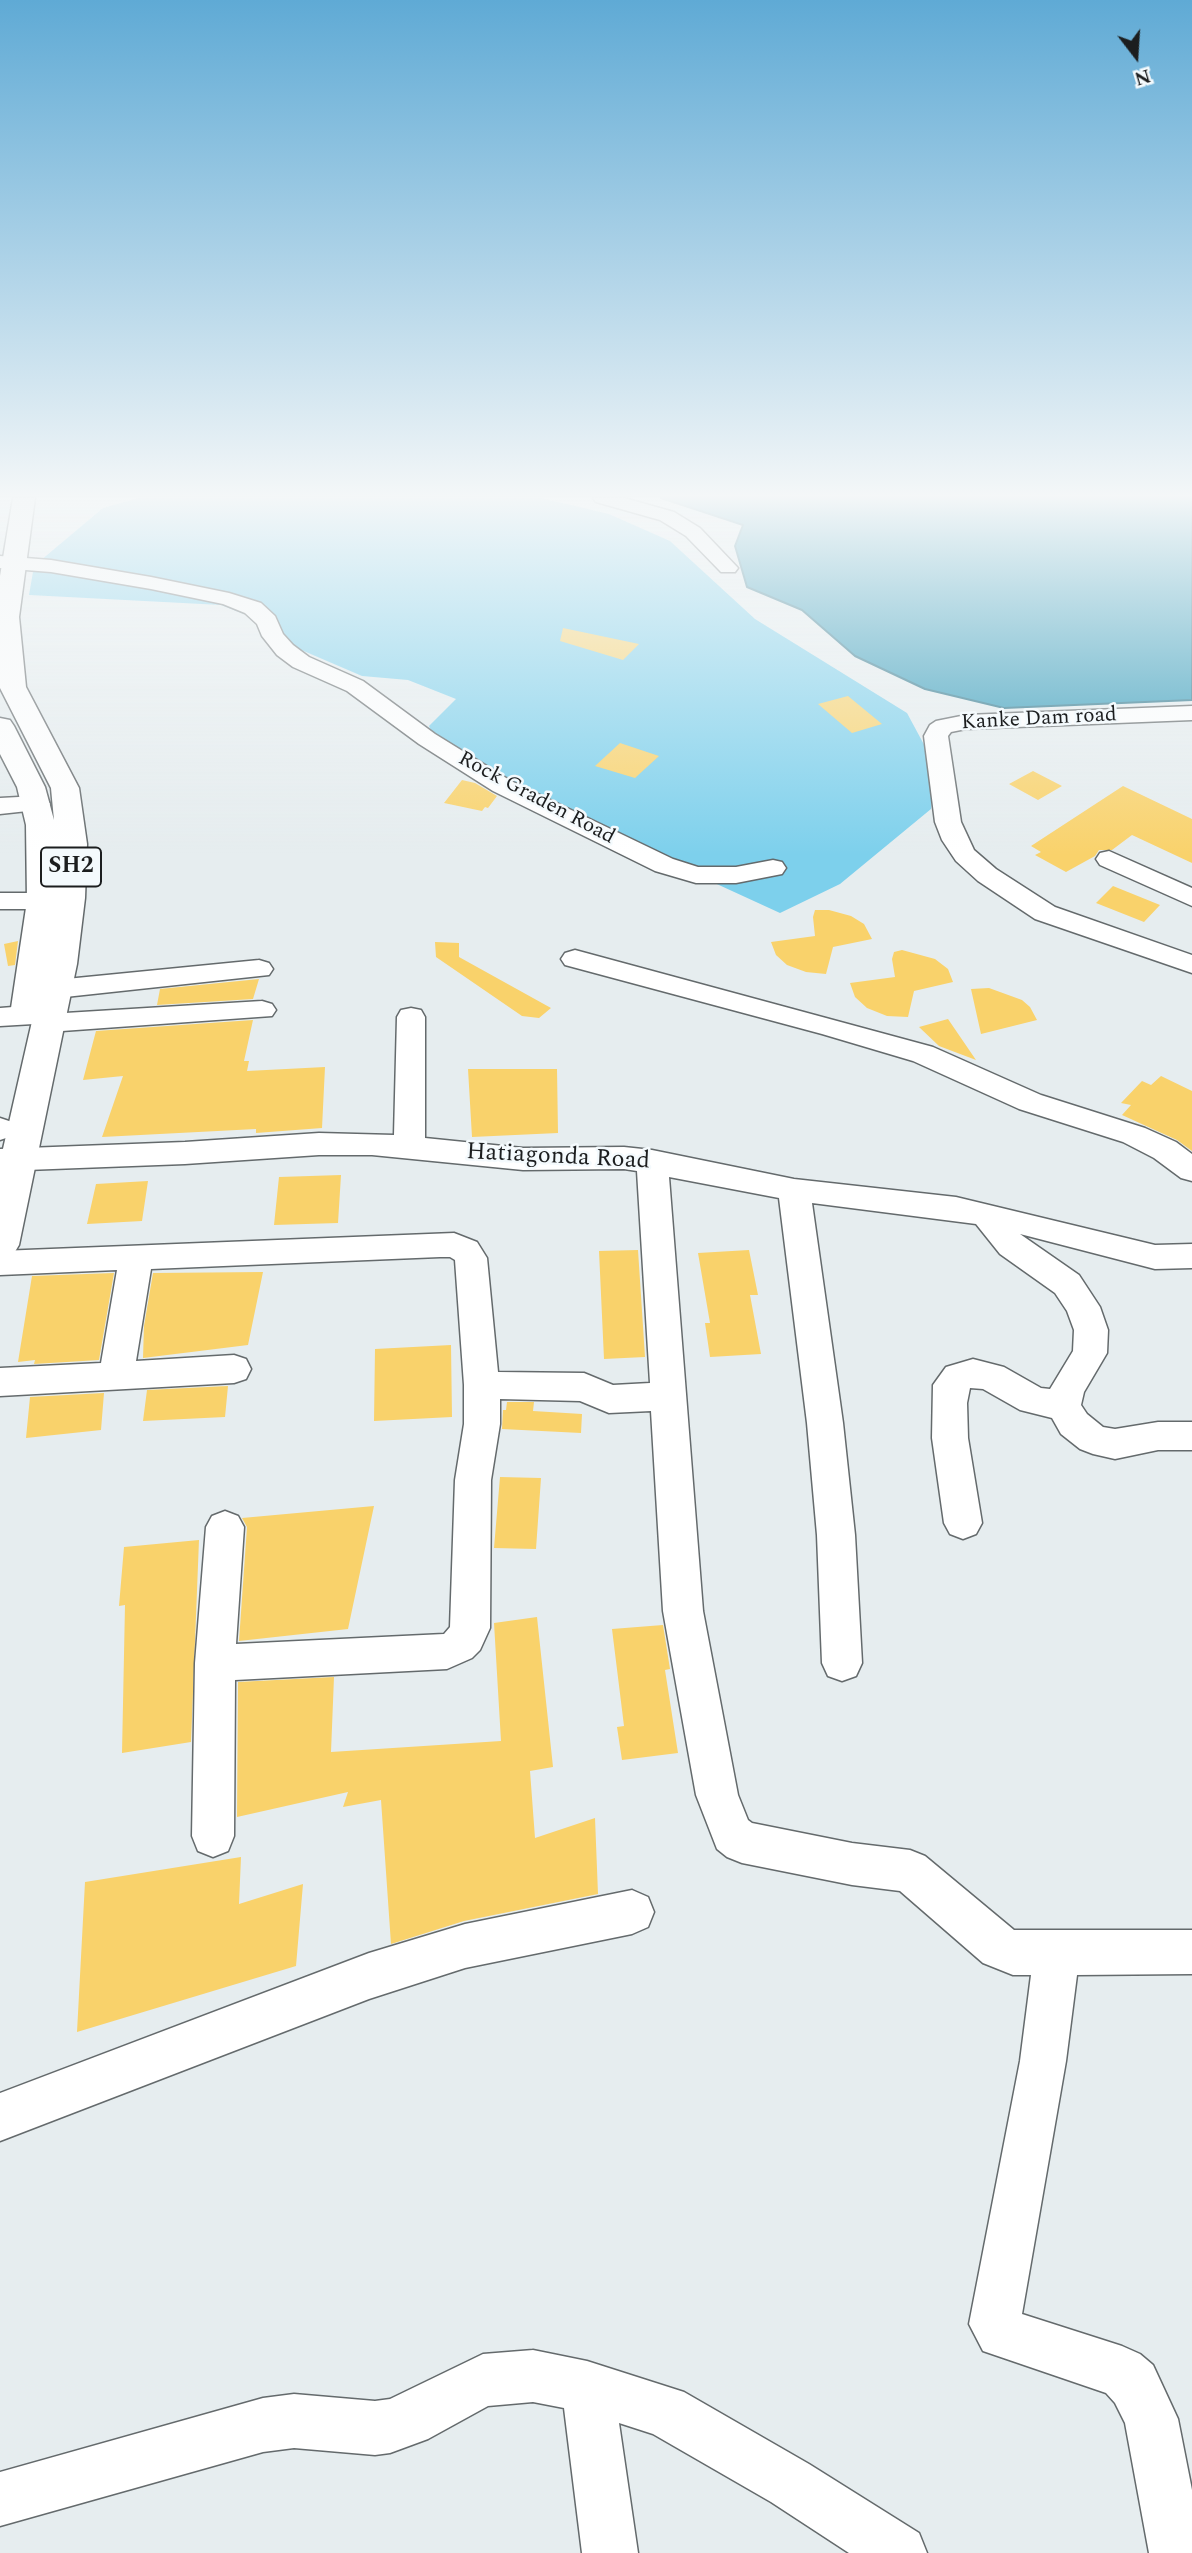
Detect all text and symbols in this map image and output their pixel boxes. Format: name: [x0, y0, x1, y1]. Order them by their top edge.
north arrow: [1101, 21, 1171, 91]
text: N: [1131, 60, 1154, 93]
street label: Kanke Dam road: [961, 703, 1117, 737]
street label: Rock Graden Road: [453, 747, 619, 851]
road number: SH2: [41, 848, 101, 887]
street label: Hatiagonda Road: [465, 1139, 651, 1177]

